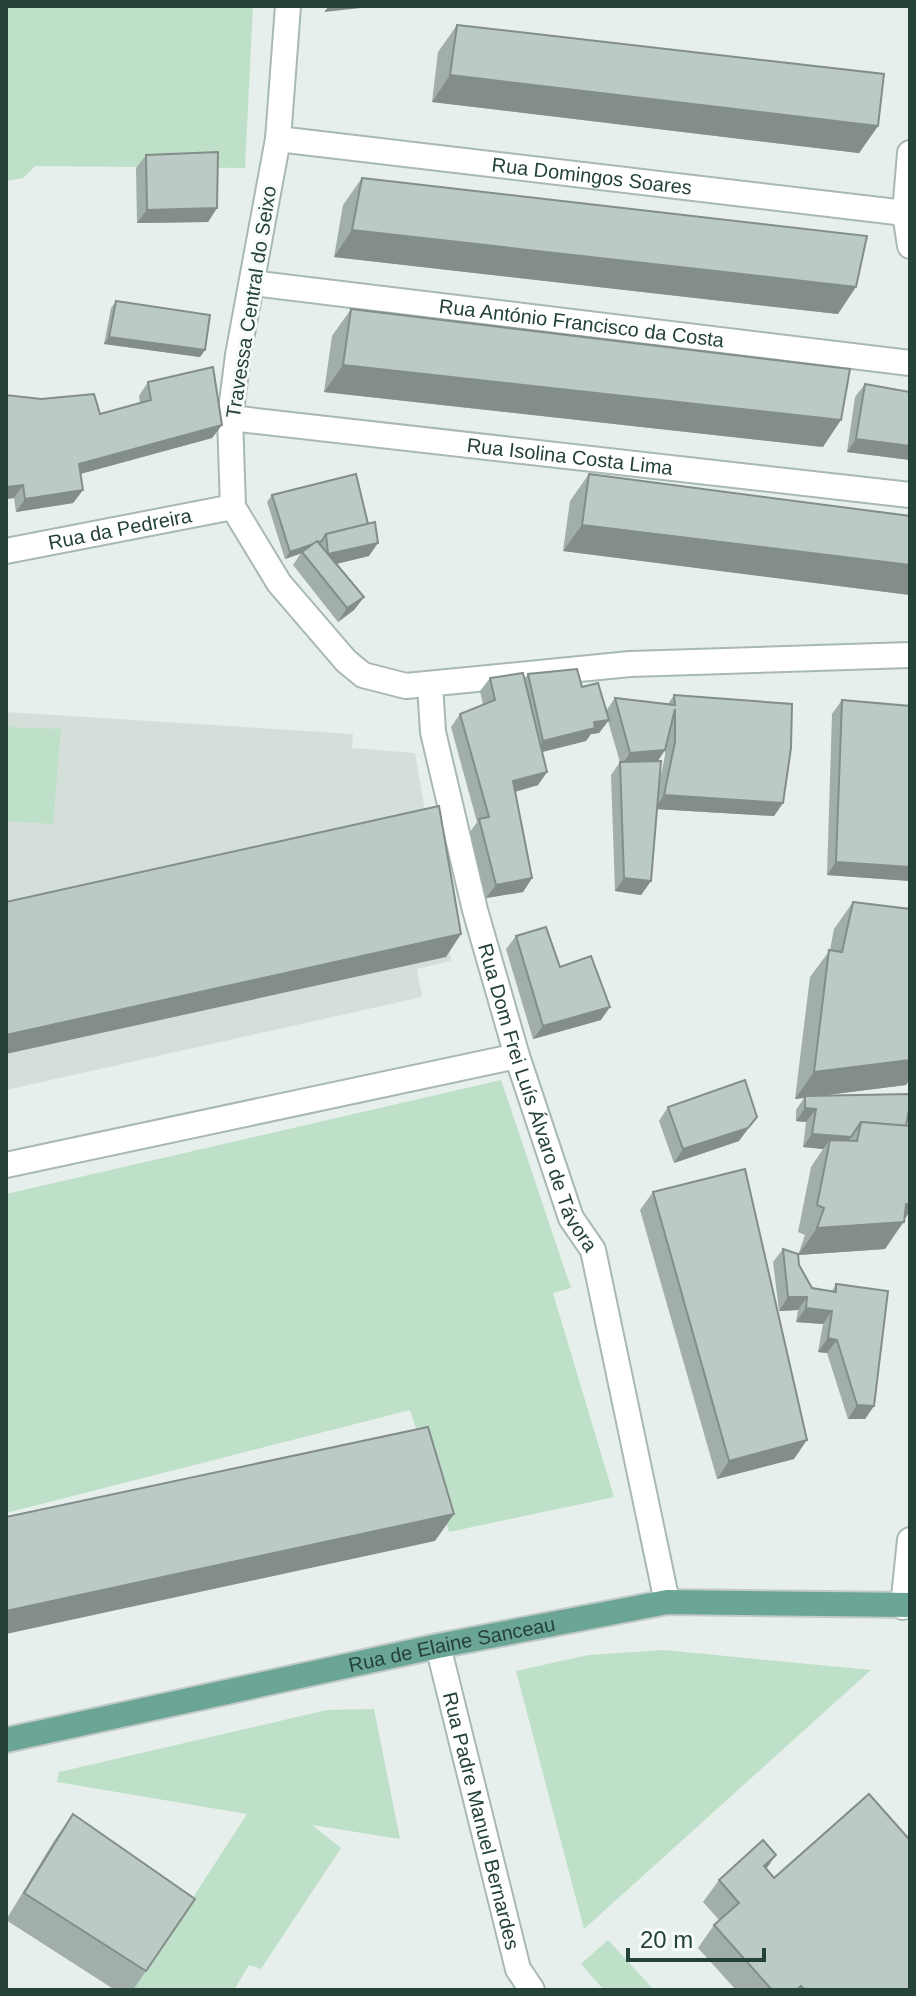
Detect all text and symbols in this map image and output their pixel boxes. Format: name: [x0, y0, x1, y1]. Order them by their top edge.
street label: Rua Domingos Soares: [491, 153, 693, 199]
street label: Travessa Central do Seixo: [222, 184, 280, 420]
street label: Rua António Francisco da Costa: [438, 295, 726, 351]
street label: Rua Isolina Costa Lima: [466, 434, 675, 479]
street label: Rua da Pedreira: [46, 504, 194, 554]
street label: Rua Dom Frei Luís Álvaro de Távora: [474, 941, 602, 1256]
street label: Rua de Elaine Sanceau: [347, 1613, 557, 1676]
street label: Rua Padre Manuel Bernardes: [439, 1690, 524, 1952]
scale bar: [628, 1912, 764, 1962]
text: 20 m: [640, 1926, 693, 1953]

